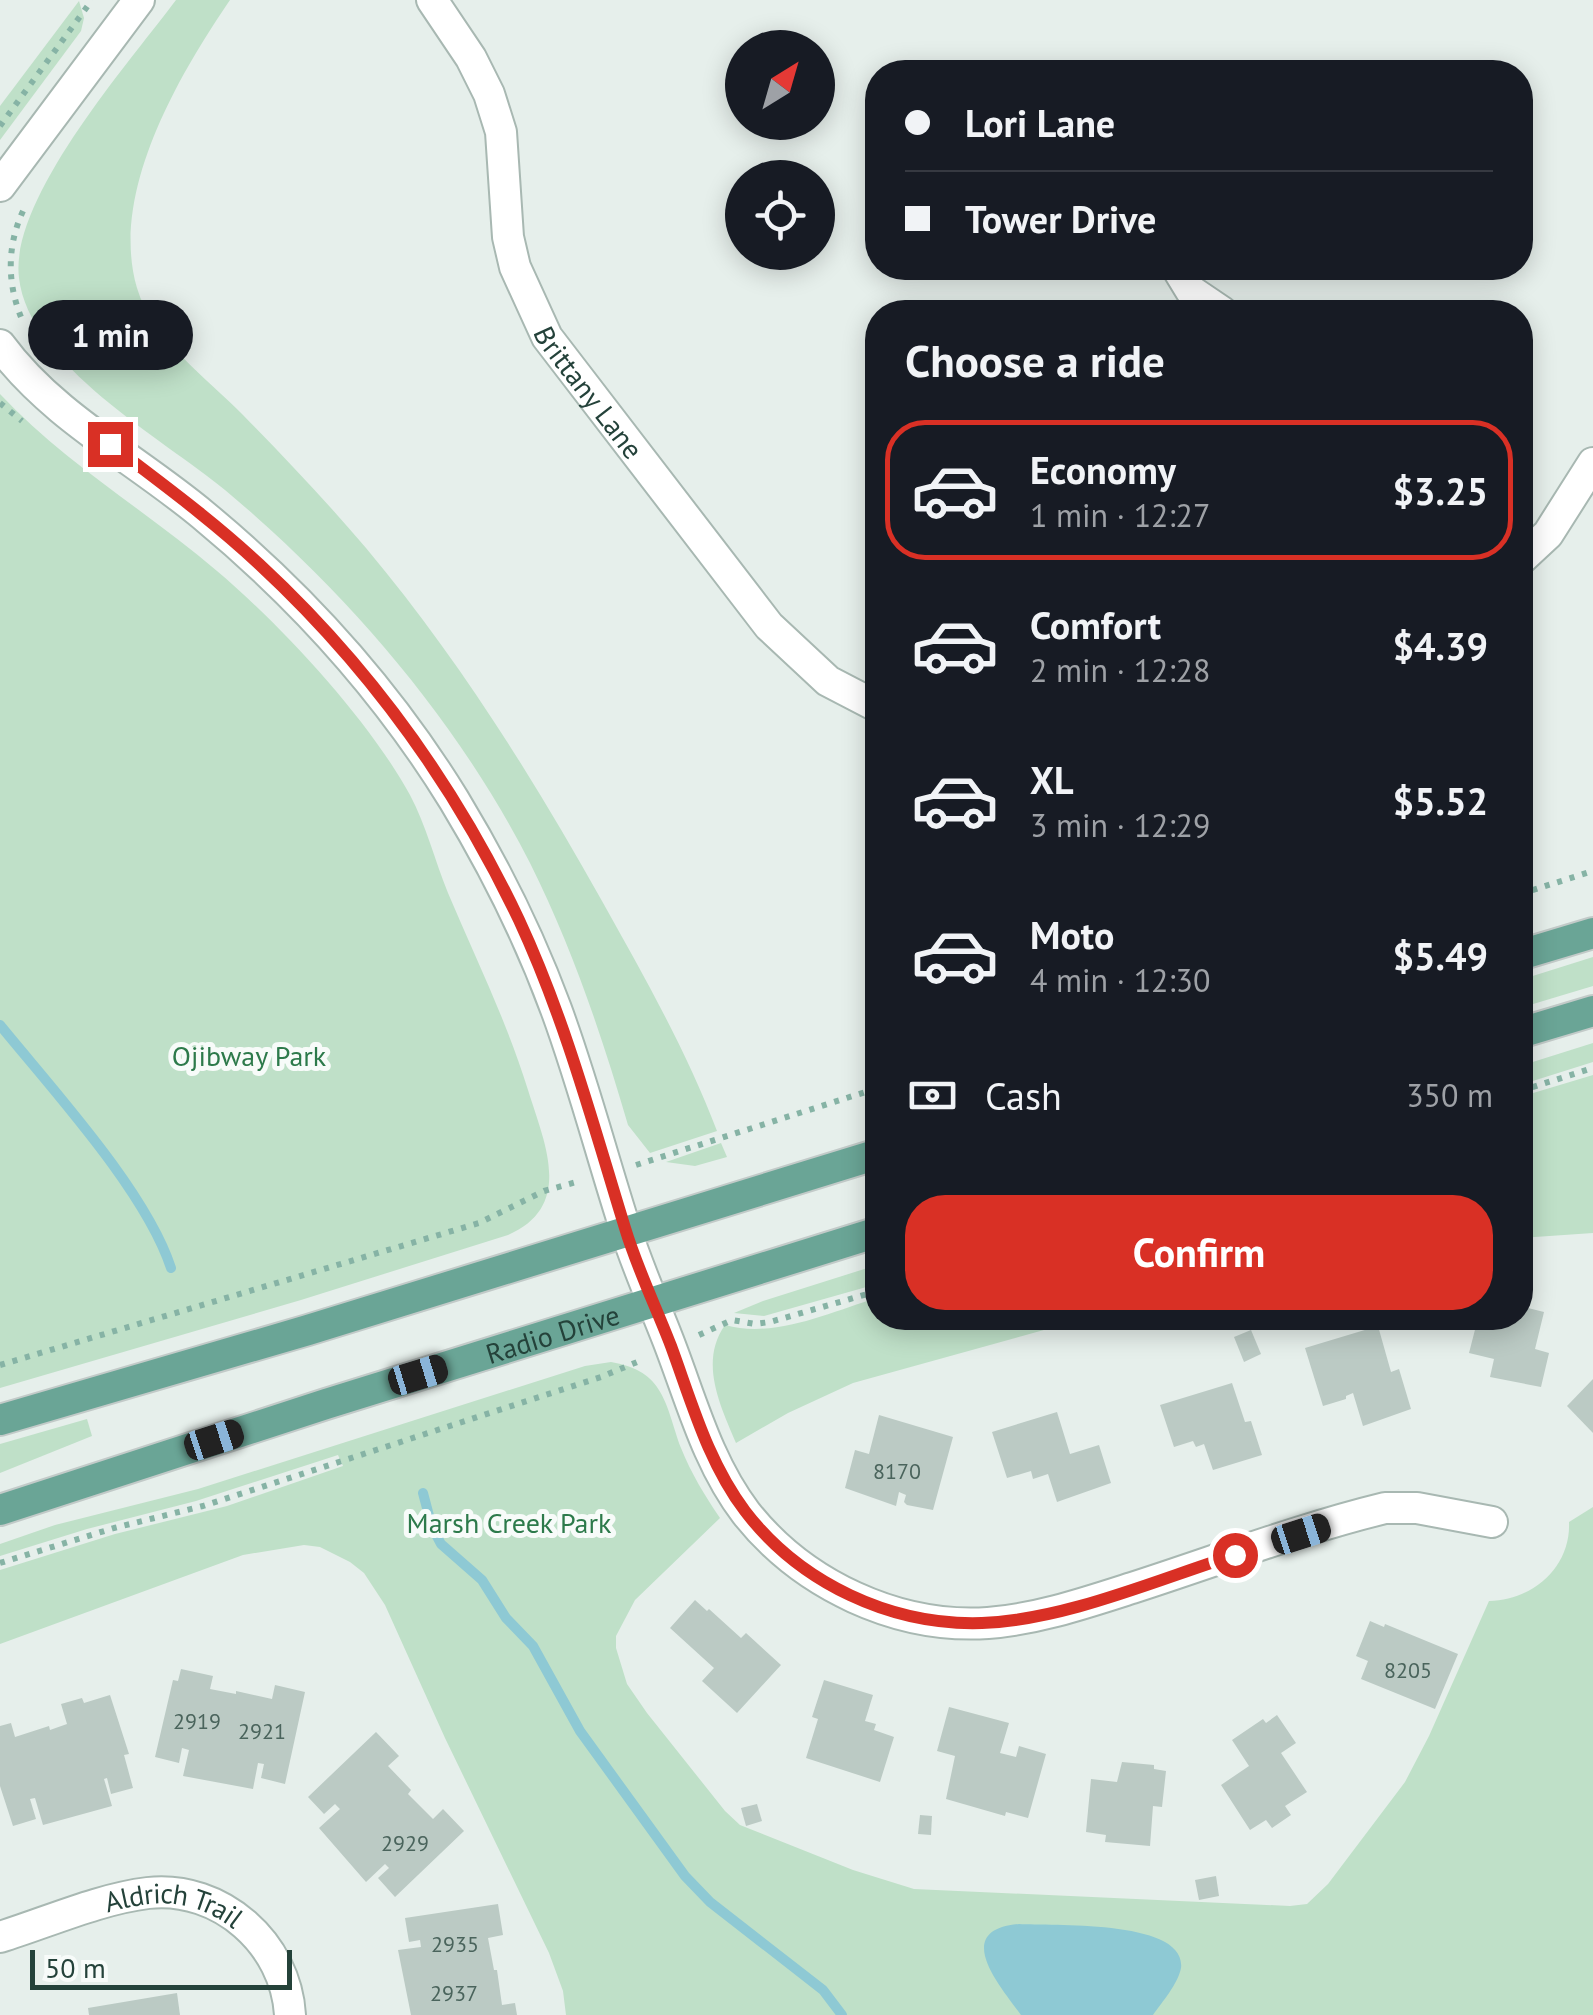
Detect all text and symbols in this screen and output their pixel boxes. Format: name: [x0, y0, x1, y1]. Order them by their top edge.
north arrow: [725, 30, 835, 140]
map controls: [725, 30, 835, 270]
text: Lori Lane: [965, 98, 1115, 147]
button: locate: [725, 160, 835, 270]
text: Tower Drive: [965, 194, 1156, 243]
callout: 1 min: [28, 299, 192, 369]
text: 1 min: [71, 314, 150, 356]
street label: Brittany Lane: [526, 320, 652, 466]
text: Choose a ride: [905, 331, 1165, 389]
route end: [88, 422, 133, 467]
icon: car: [910, 445, 1000, 535]
text: Economy: [1030, 445, 1176, 494]
text: $3.25: [1392, 466, 1488, 515]
text: 1 min · 12:27: [1030, 494, 1210, 536]
icon: car: [910, 600, 1000, 690]
text: Comfort: [1030, 600, 1161, 649]
text: $4.39: [1392, 621, 1488, 670]
text: 2 min · 12:28: [1030, 649, 1210, 691]
icon: car: [910, 755, 1000, 845]
text: XL: [1030, 755, 1074, 804]
text: $5.52: [1392, 776, 1488, 825]
text: 3 min · 12:29: [1030, 804, 1210, 846]
icon: car: [910, 910, 1000, 1000]
text: Moto: [1030, 910, 1114, 959]
text: $5.49: [1392, 931, 1488, 980]
text: 4 min · 12:30: [1030, 959, 1210, 1001]
park label: Ojibway Park: [172, 1037, 327, 1074]
icon: cash: [905, 1068, 960, 1123]
text: Cash: [985, 1071, 1062, 1120]
text: 350 m: [1406, 1074, 1493, 1116]
button: Confirm: [905, 1195, 1493, 1310]
street label: Radio Drive: [481, 1295, 624, 1372]
car: [385, 1352, 451, 1398]
car: [181, 1416, 247, 1464]
house number: 8170: [873, 1457, 921, 1485]
park label: Marsh Creek Park: [407, 1504, 612, 1541]
car: [1268, 1510, 1334, 1558]
route start: [1213, 1533, 1258, 1578]
house number: 8205: [1384, 1656, 1432, 1684]
house number: 2919: [173, 1707, 221, 1735]
house number: 2921: [238, 1717, 286, 1745]
house number: 2929: [381, 1829, 429, 1857]
street label: Aldrich Trail: [100, 1874, 251, 1935]
house number: 2935: [431, 1930, 479, 1958]
scale bar: [30, 1945, 292, 1990]
text: 50 m: [45, 1949, 106, 1986]
house number: 2937: [430, 1979, 478, 2007]

